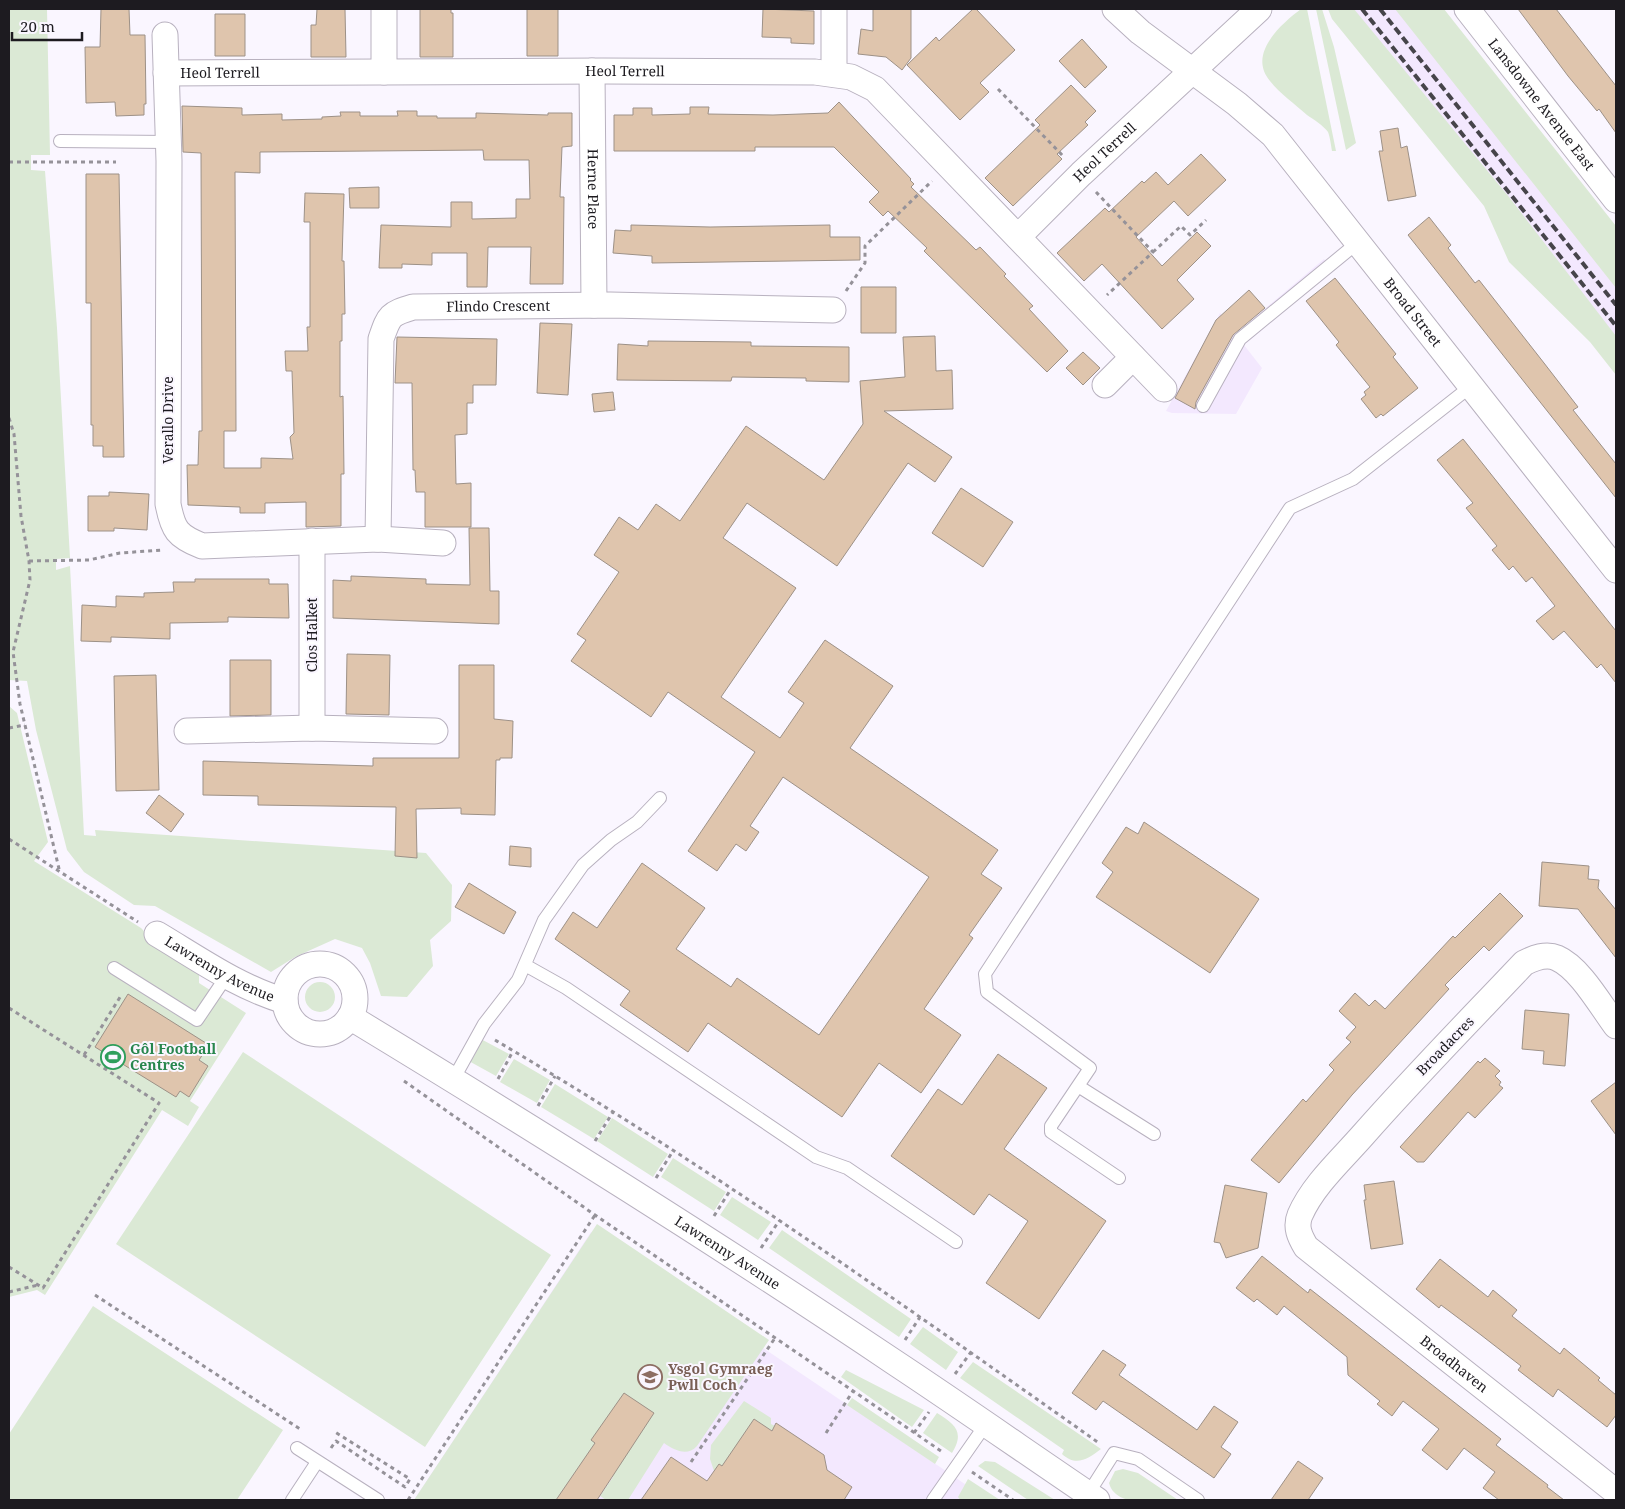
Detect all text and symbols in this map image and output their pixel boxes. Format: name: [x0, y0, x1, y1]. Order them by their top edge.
scale bar: [12, 10, 82, 42]
text: 20 m: [20, 16, 55, 36]
street label: Lansdowne Avenue East: [1484, 34, 1599, 174]
street label: Heol Terrell: [585, 61, 665, 80]
street label: Heol Terrell: [180, 63, 260, 82]
street label: Heol Terrell: [1068, 118, 1140, 186]
street label: Herne Place: [584, 149, 603, 229]
street label: Broad Street: [1380, 273, 1446, 350]
street label: Flindo Crescent: [446, 296, 550, 316]
street label: Verallo Drive: [158, 376, 177, 464]
street label: Clos Halket: [302, 598, 321, 672]
street label: Lawrenny Avenue: [162, 931, 277, 1006]
street label: Broadacres: [1412, 1012, 1478, 1079]
place label: Gôl Football Centres: [130, 1039, 216, 1074]
sports icon: Gôl Football Centres: [100, 1044, 126, 1070]
street label: Lawrenny Avenue: [671, 1211, 784, 1293]
street label: Broadhaven: [1416, 1331, 1492, 1396]
place label: Ysgol Gymraeg Pwll Coch: [668, 1359, 773, 1394]
school or university icon: Ysgol Gymraeg Pwll Coch: [637, 1364, 663, 1390]

